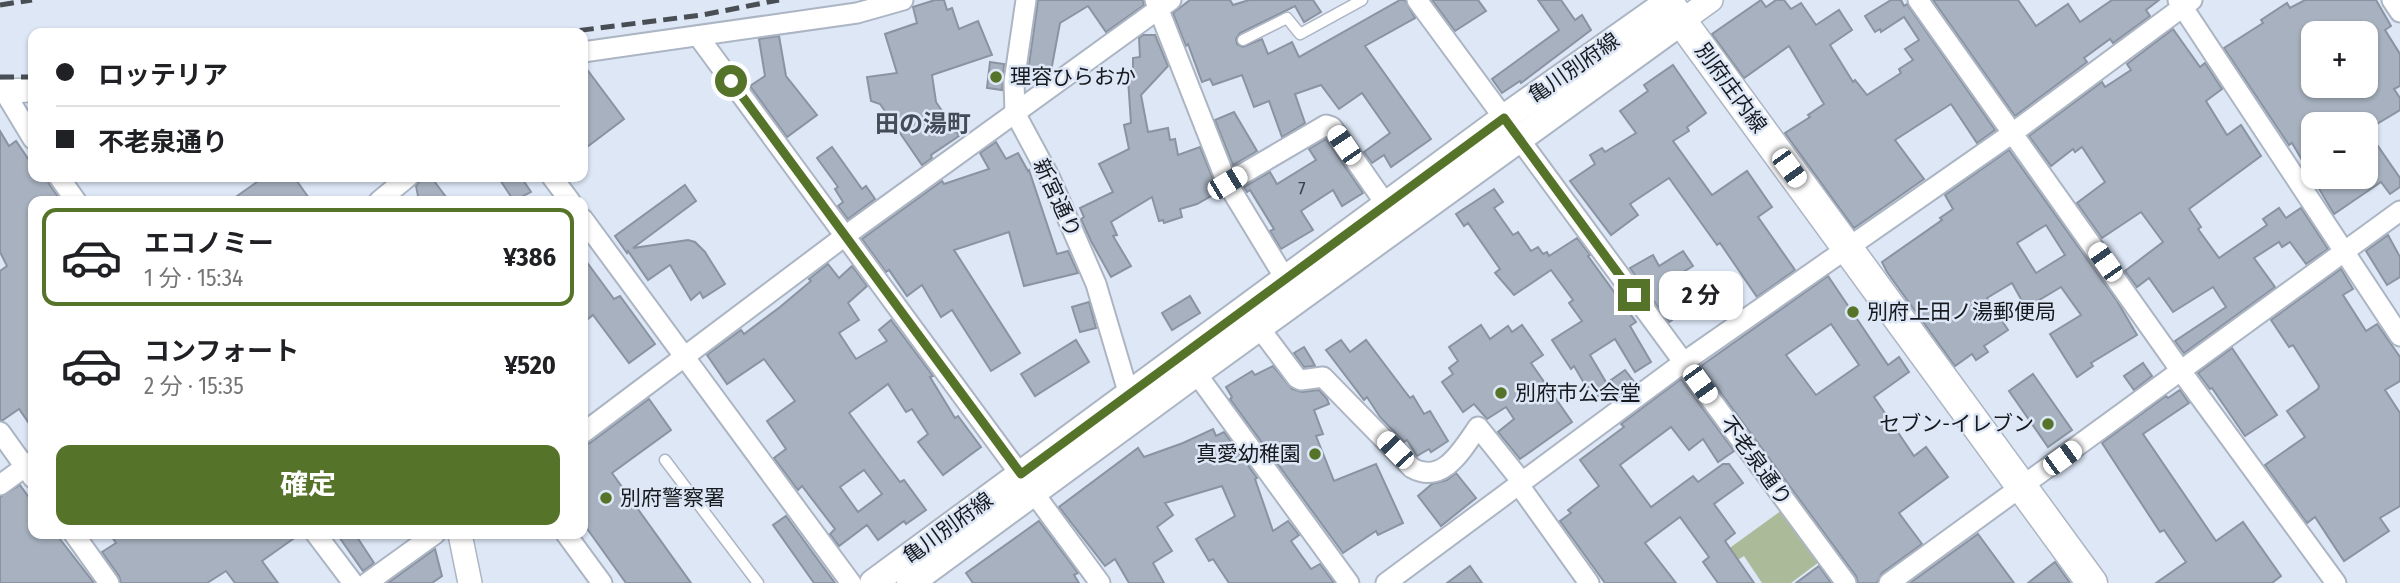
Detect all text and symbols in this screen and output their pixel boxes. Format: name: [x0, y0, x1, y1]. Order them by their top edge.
map controls: [2301, 21, 2378, 189]
button: +: [2301, 21, 2378, 98]
street label: 亀川別府線: [1524, 27, 1624, 109]
street label: 別府庄内線: [1690, 38, 1772, 138]
text: ロッテリア: [98, 60, 228, 91]
place label: 理容ひらおか: [1010, 64, 1136, 90]
route start: [715, 65, 747, 97]
marker: 理容ひらおか: [988, 69, 1004, 85]
district label: 田の湯町: [875, 110, 971, 138]
button: −: [2301, 112, 2378, 189]
car: [1324, 122, 1365, 168]
text: 不老泉通り: [98, 127, 228, 158]
car: [1769, 145, 1810, 191]
street label: 新宮通り: [1027, 154, 1087, 242]
car: [1204, 163, 1251, 203]
house number: 7: [1298, 178, 1306, 200]
icon: car: [60, 226, 123, 289]
text: エコノミー: [144, 228, 274, 259]
car: [2085, 239, 2126, 285]
text: ¥386: [503, 242, 556, 273]
text: 1 分 · 15:34: [144, 264, 243, 292]
callout: 2 分: [1658, 270, 1742, 320]
route end: [1618, 279, 1650, 311]
text: 2 分: [1682, 281, 1720, 309]
place label: 別府上田ノ湯郵便局: [1867, 299, 2056, 325]
marker: 別府上田ノ湯郵便局: [1845, 304, 1861, 320]
icon: car: [60, 334, 123, 397]
text: コンフォート: [144, 336, 299, 367]
text: ¥520: [504, 350, 556, 381]
car: [1680, 361, 1721, 407]
text: 2 分 · 15:35: [144, 372, 244, 400]
place label: 別府市公会堂: [1515, 380, 1641, 406]
marker: 別府市公会堂: [1493, 385, 1509, 401]
street label: 不老泉通り: [1715, 411, 1797, 511]
place label: セブン-イレブン: [1879, 411, 2034, 437]
marker: セブン-イレブン: [2040, 416, 2056, 432]
car: [1373, 428, 1418, 472]
car: [2039, 437, 2086, 479]
place label: 真愛幼稚園: [1196, 441, 1301, 467]
button: 確定: [56, 445, 560, 525]
marker: 真愛幼稚園: [1307, 446, 1323, 462]
place label: 別府警察署: [620, 485, 725, 511]
street label: 亀川別府線: [898, 487, 998, 569]
marker: 別府警察署: [598, 490, 614, 506]

